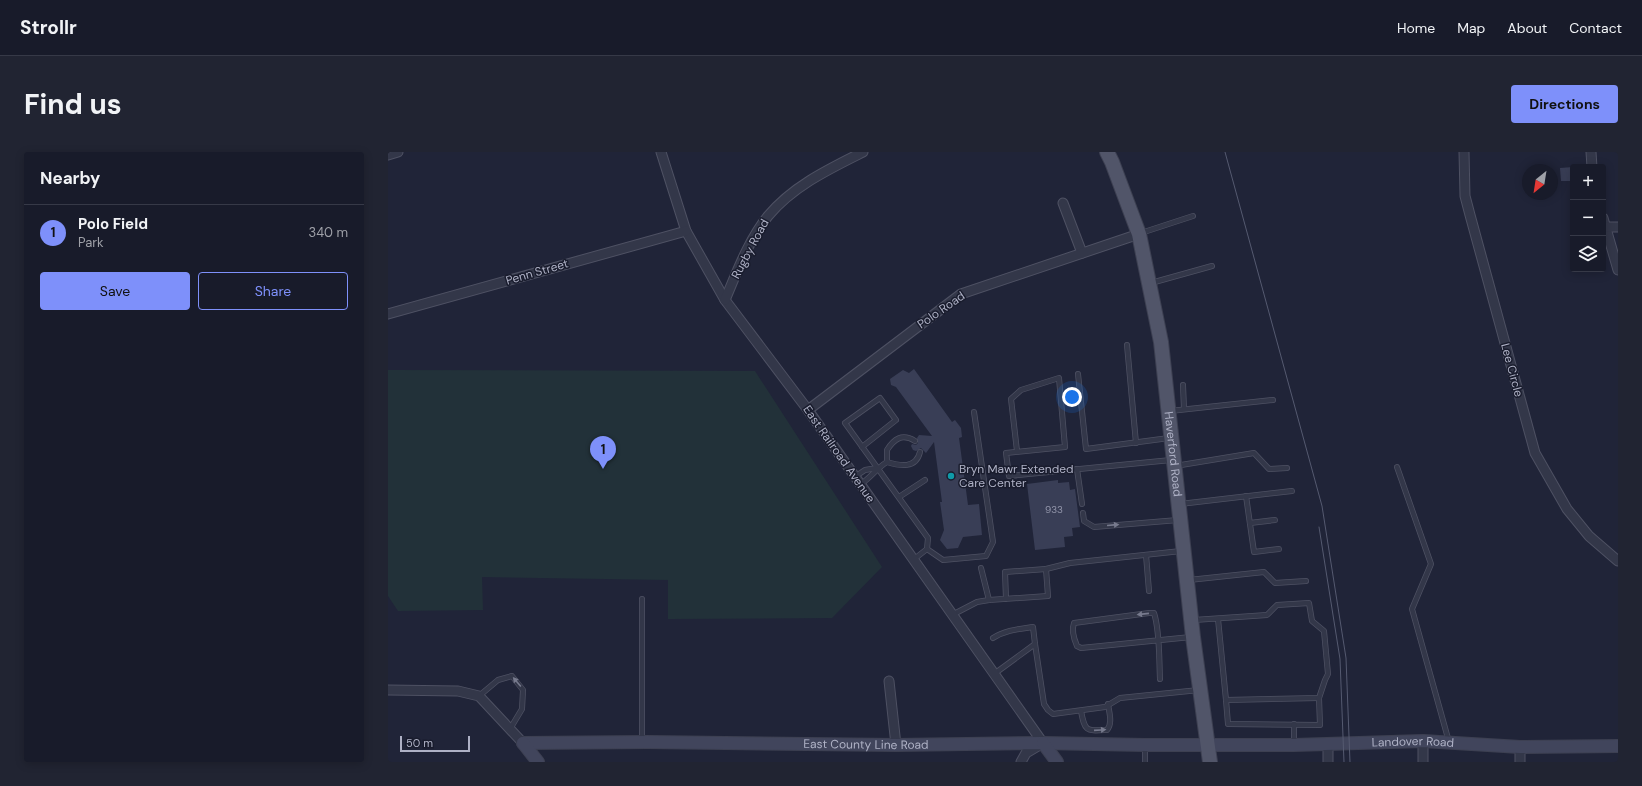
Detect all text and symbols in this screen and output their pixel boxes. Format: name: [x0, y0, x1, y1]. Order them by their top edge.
text: Strollr: [20, 15, 77, 40]
text: Home: [1397, 19, 1435, 37]
text: Map: [1457, 19, 1485, 37]
text: About: [1507, 19, 1547, 37]
text: Contact: [1569, 19, 1622, 37]
button: Directions: [1511, 85, 1618, 123]
text: Find us: [24, 86, 122, 123]
north arrow: [1522, 164, 1558, 200]
map controls: [1570, 164, 1606, 272]
button: +: [1570, 164, 1606, 200]
text: Nearby: [40, 167, 100, 189]
button: −: [1570, 200, 1606, 236]
text: Polo Field: [78, 214, 148, 234]
street label: Rugby Road: [728, 216, 772, 282]
text: 1: [51, 224, 55, 241]
text: 340 m: [308, 224, 348, 241]
text: Park: [78, 234, 104, 251]
button: layers: [1570, 236, 1606, 272]
street label: Penn Street: [504, 255, 570, 289]
button: Save: [40, 272, 190, 310]
button: Share: [198, 272, 348, 310]
street label: Polo Road: [914, 288, 968, 332]
street label: Lee Circle: [1497, 341, 1527, 399]
your location: [1062, 387, 1082, 407]
street label: East Railroad Avenue: [799, 402, 879, 506]
street label: Haverford Road: [1161, 411, 1186, 498]
pin: 1: [590, 436, 616, 469]
place label: Bryn Mawr Extended Care Center: [959, 461, 1074, 491]
marker: Bryn Mawr Extended Care Center: [946, 471, 956, 481]
house number: 933: [1045, 503, 1063, 516]
one-way arrow: [1107, 522, 1119, 529]
one-way arrow: [1137, 610, 1149, 617]
one-way arrow: [512, 677, 521, 688]
one-way arrow: [1094, 727, 1106, 734]
street label: Landover Road: [1371, 733, 1455, 751]
scale bar: [400, 734, 470, 753]
text: 50 m: [406, 736, 433, 750]
street label: East County Line Road: [803, 736, 929, 753]

